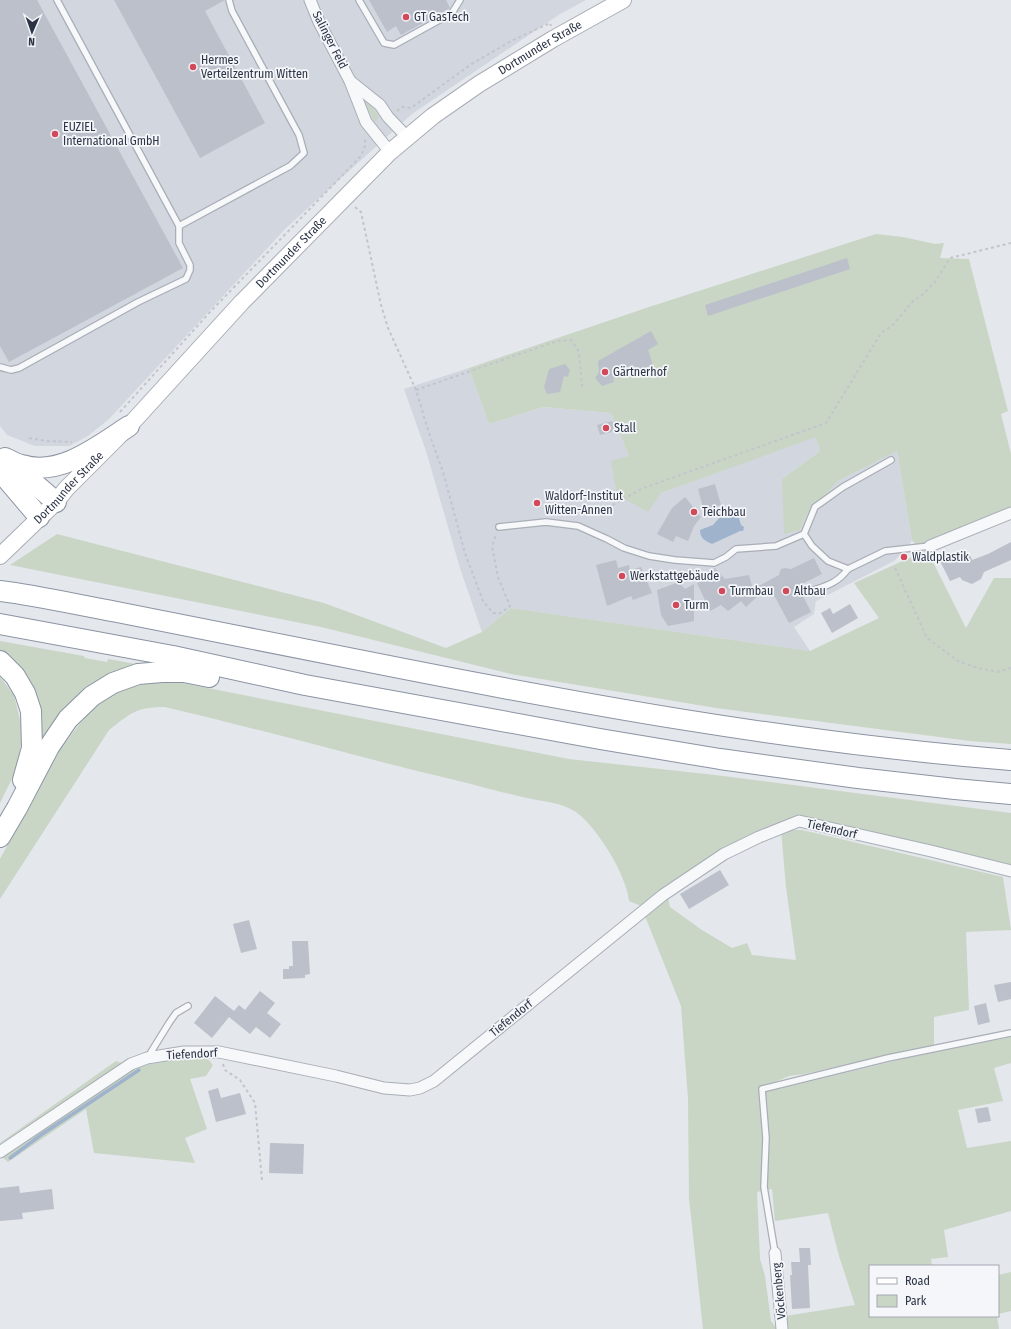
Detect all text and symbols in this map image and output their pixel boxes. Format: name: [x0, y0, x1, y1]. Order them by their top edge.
street label: Salinger Feld: [309, 9, 351, 71]
place label: GT GasTech: [414, 10, 469, 24]
north arrow: [12, 12, 52, 52]
marker: GT GasTech: [401, 12, 411, 22]
street label: Dortmunder Straße: [496, 17, 584, 78]
text: N: [28, 35, 35, 48]
place label: Hermes Verteilzentrum Witten: [201, 53, 308, 81]
marker: Hermes Verteilzentrum Witten: [188, 62, 198, 72]
place label: EUZIEL International GmbH: [63, 120, 160, 148]
marker: EUZIEL International GmbH: [50, 129, 60, 139]
street label: Dortmunder Straße: [253, 214, 329, 291]
place label: Gärtnerhof: [613, 365, 668, 379]
marker: Gärtnerhof: [600, 367, 610, 377]
place label: Stall: [614, 421, 636, 435]
marker: Stall: [601, 423, 611, 433]
street label: Dortmunder Straße: [31, 449, 106, 527]
place label: Waldorf-Institut Witten-Annen: [545, 489, 623, 517]
marker: Waldorf-Institut Witten-Annen: [532, 498, 542, 508]
place label: Teichbau: [702, 505, 746, 519]
marker: Teichbau: [689, 507, 699, 517]
place label: Waldplastik: [912, 550, 969, 564]
marker: Waldplastik: [899, 552, 909, 562]
place label: Werkstattgebäude: [630, 569, 719, 583]
marker: Werkstattgebäude: [617, 571, 627, 581]
place label: Turmbau: [730, 584, 773, 598]
place label: Altbau: [794, 584, 826, 598]
marker: Turmbau: [717, 586, 727, 596]
marker: Altbau: [781, 586, 791, 596]
place label: Turm: [684, 598, 709, 612]
marker: Turm: [671, 600, 681, 610]
street label: Tiefendorf: [806, 816, 860, 842]
street label: Tiefendorf: [487, 996, 536, 1039]
street label: Tiefendorf: [166, 1046, 219, 1062]
street label: Vöckenberg: [770, 1262, 788, 1320]
legend: [869, 1265, 999, 1317]
text: Road: [905, 1274, 930, 1288]
text: Park: [905, 1294, 927, 1308]

